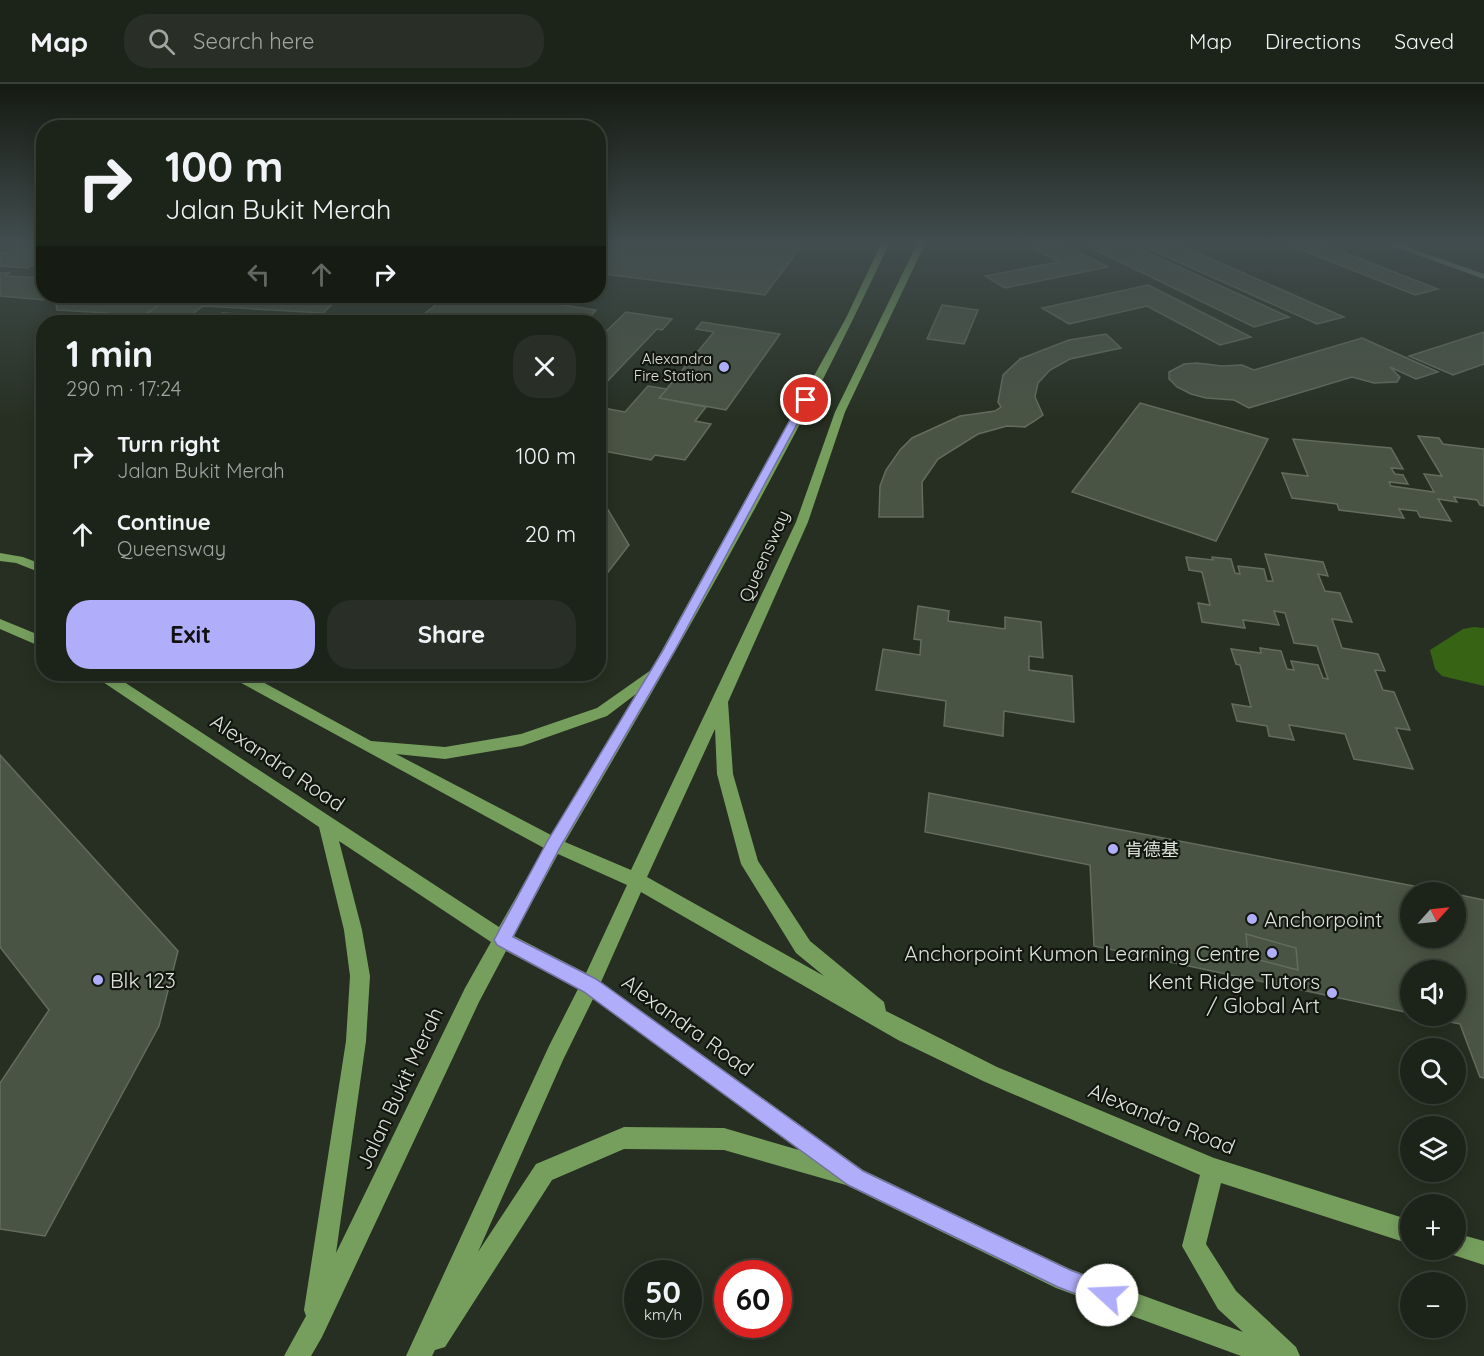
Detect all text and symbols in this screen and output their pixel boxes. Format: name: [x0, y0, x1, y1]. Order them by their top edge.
search box: [124, 14, 544, 68]
text: Map: [30, 24, 88, 59]
icon: search: [145, 25, 178, 58]
text: Search here: [193, 27, 315, 55]
text: Map: [1189, 28, 1232, 54]
text: Directions: [1265, 28, 1361, 54]
text: Saved: [1394, 28, 1454, 54]
text: 100 m: [165, 140, 283, 193]
icon: right: [66, 144, 144, 222]
text: Jalan Bukit Merah: [165, 192, 391, 226]
icon: left: [242, 258, 275, 291]
icon: ahead: [305, 258, 338, 291]
icon: right: [368, 258, 401, 291]
text: 1 min: [66, 331, 153, 376]
button: close: [513, 335, 576, 398]
place label: Alexandra Fire Station: [634, 349, 712, 385]
marker: Alexandra Fire Station: [717, 360, 731, 374]
pin: [780, 374, 831, 425]
text: 290 m · 17:24: [66, 376, 181, 401]
icon: arrive: [789, 383, 822, 416]
text: Turn right: [117, 430, 221, 458]
icon: right: [66, 440, 99, 473]
text: 100 m: [516, 442, 576, 470]
text: Jalan Bukit Merah: [117, 458, 285, 483]
street label: Queensway: [734, 507, 794, 605]
text: Continue: [117, 508, 211, 536]
icon: ahead: [66, 518, 99, 551]
text: 20 m: [525, 520, 576, 548]
text: Queensway: [117, 536, 226, 561]
button: Exit: [66, 600, 315, 669]
button: Share: [327, 600, 576, 669]
street label: Alexandra Road: [206, 708, 350, 816]
place label: 肯德基: [1125, 838, 1179, 861]
marker: 肯德基: [1106, 842, 1120, 856]
north arrow: [1400, 882, 1466, 948]
map controls: [1400, 882, 1466, 1338]
place label: Anchorpoint: [1264, 906, 1382, 932]
marker: Anchorpoint: [1245, 912, 1259, 926]
place label: Anchorpoint Kumon Learning Centre: [904, 940, 1260, 966]
marker: Anchorpoint Kumon Learning Centre: [1265, 946, 1279, 960]
button: sound: [1400, 960, 1466, 1026]
place label: Blk 123: [110, 967, 176, 993]
place label: Kent Ridge Tutors / Global Art: [1148, 968, 1320, 1018]
street label: Alexandra Road: [617, 969, 759, 1081]
marker: Blk 123: [91, 973, 105, 987]
marker: Kent Ridge Tutors / Global Art: [1325, 986, 1339, 1000]
street label: Jalan Bukit Merah: [350, 1003, 448, 1173]
button: search: [1400, 1038, 1466, 1104]
street label: Alexandra Road: [1085, 1077, 1239, 1159]
button: layers: [1400, 1116, 1466, 1182]
button: +: [1400, 1194, 1466, 1260]
speed limit sign: 60: [714, 1260, 792, 1338]
position arrow: [1075, 1263, 1139, 1327]
button: −: [1400, 1272, 1466, 1338]
text: 50: [645, 1273, 681, 1311]
text: km/h: [644, 1305, 682, 1324]

